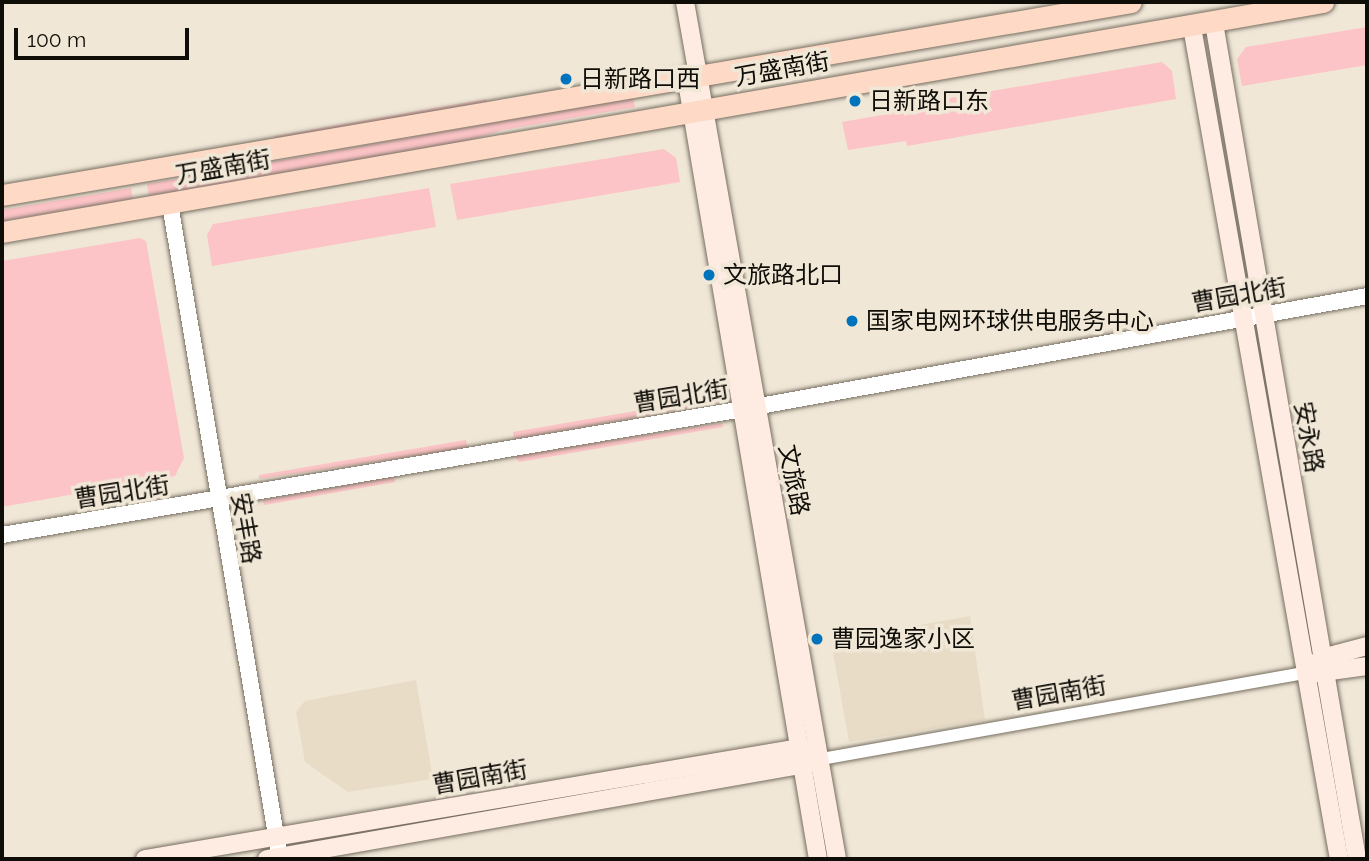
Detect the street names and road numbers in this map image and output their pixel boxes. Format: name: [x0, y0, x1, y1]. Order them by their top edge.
street label: 万盛南街: [732, 46, 832, 92]
street label: 万盛南街: [173, 144, 273, 190]
street label: 曹园北街: [1189, 272, 1289, 318]
street label: 曹园北街: [631, 374, 731, 418]
street label: 安永路: [1289, 399, 1329, 475]
street label: 文旅路: [773, 442, 815, 518]
street label: 曹园北街: [72, 470, 172, 514]
street label: 安丰路: [226, 490, 266, 566]
street label: 曹园南街: [1009, 670, 1109, 716]
street label: 曹园南街: [430, 754, 530, 800]

